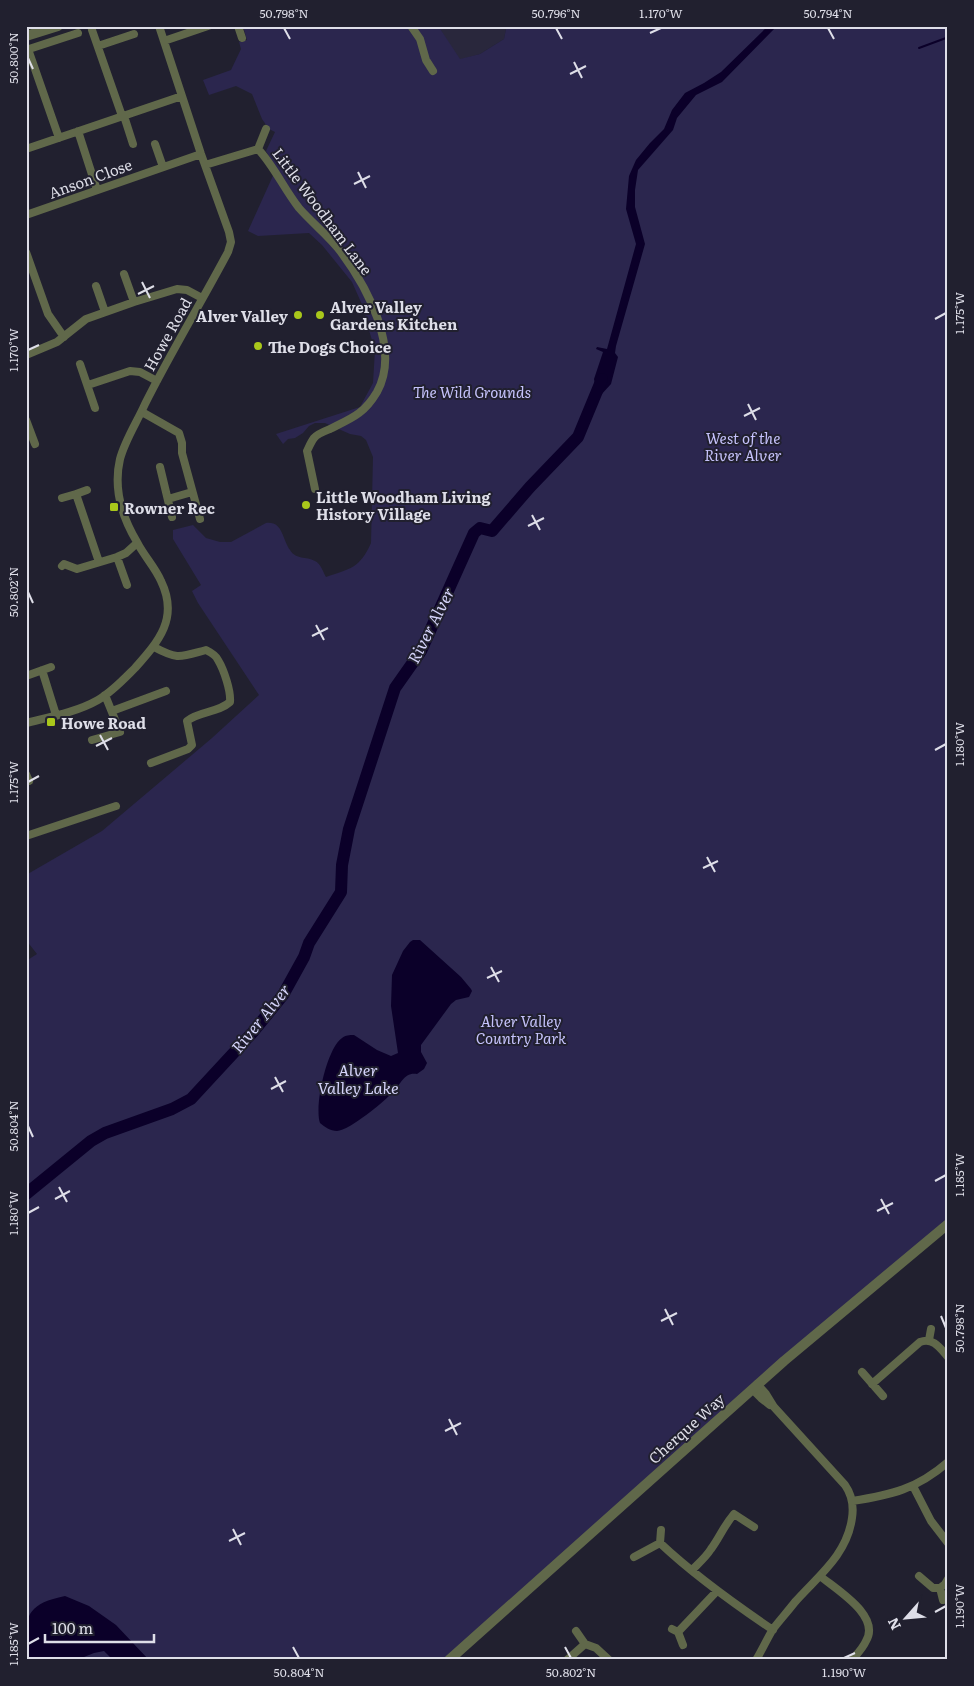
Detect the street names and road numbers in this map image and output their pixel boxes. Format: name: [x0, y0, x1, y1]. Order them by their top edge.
street label: Little Woodham Lane: [267, 142, 379, 280]
street label: Anson Close: [45, 152, 135, 204]
street label: Howe Road: [137, 293, 197, 375]
street label: Cherque Way: [643, 1387, 730, 1469]

